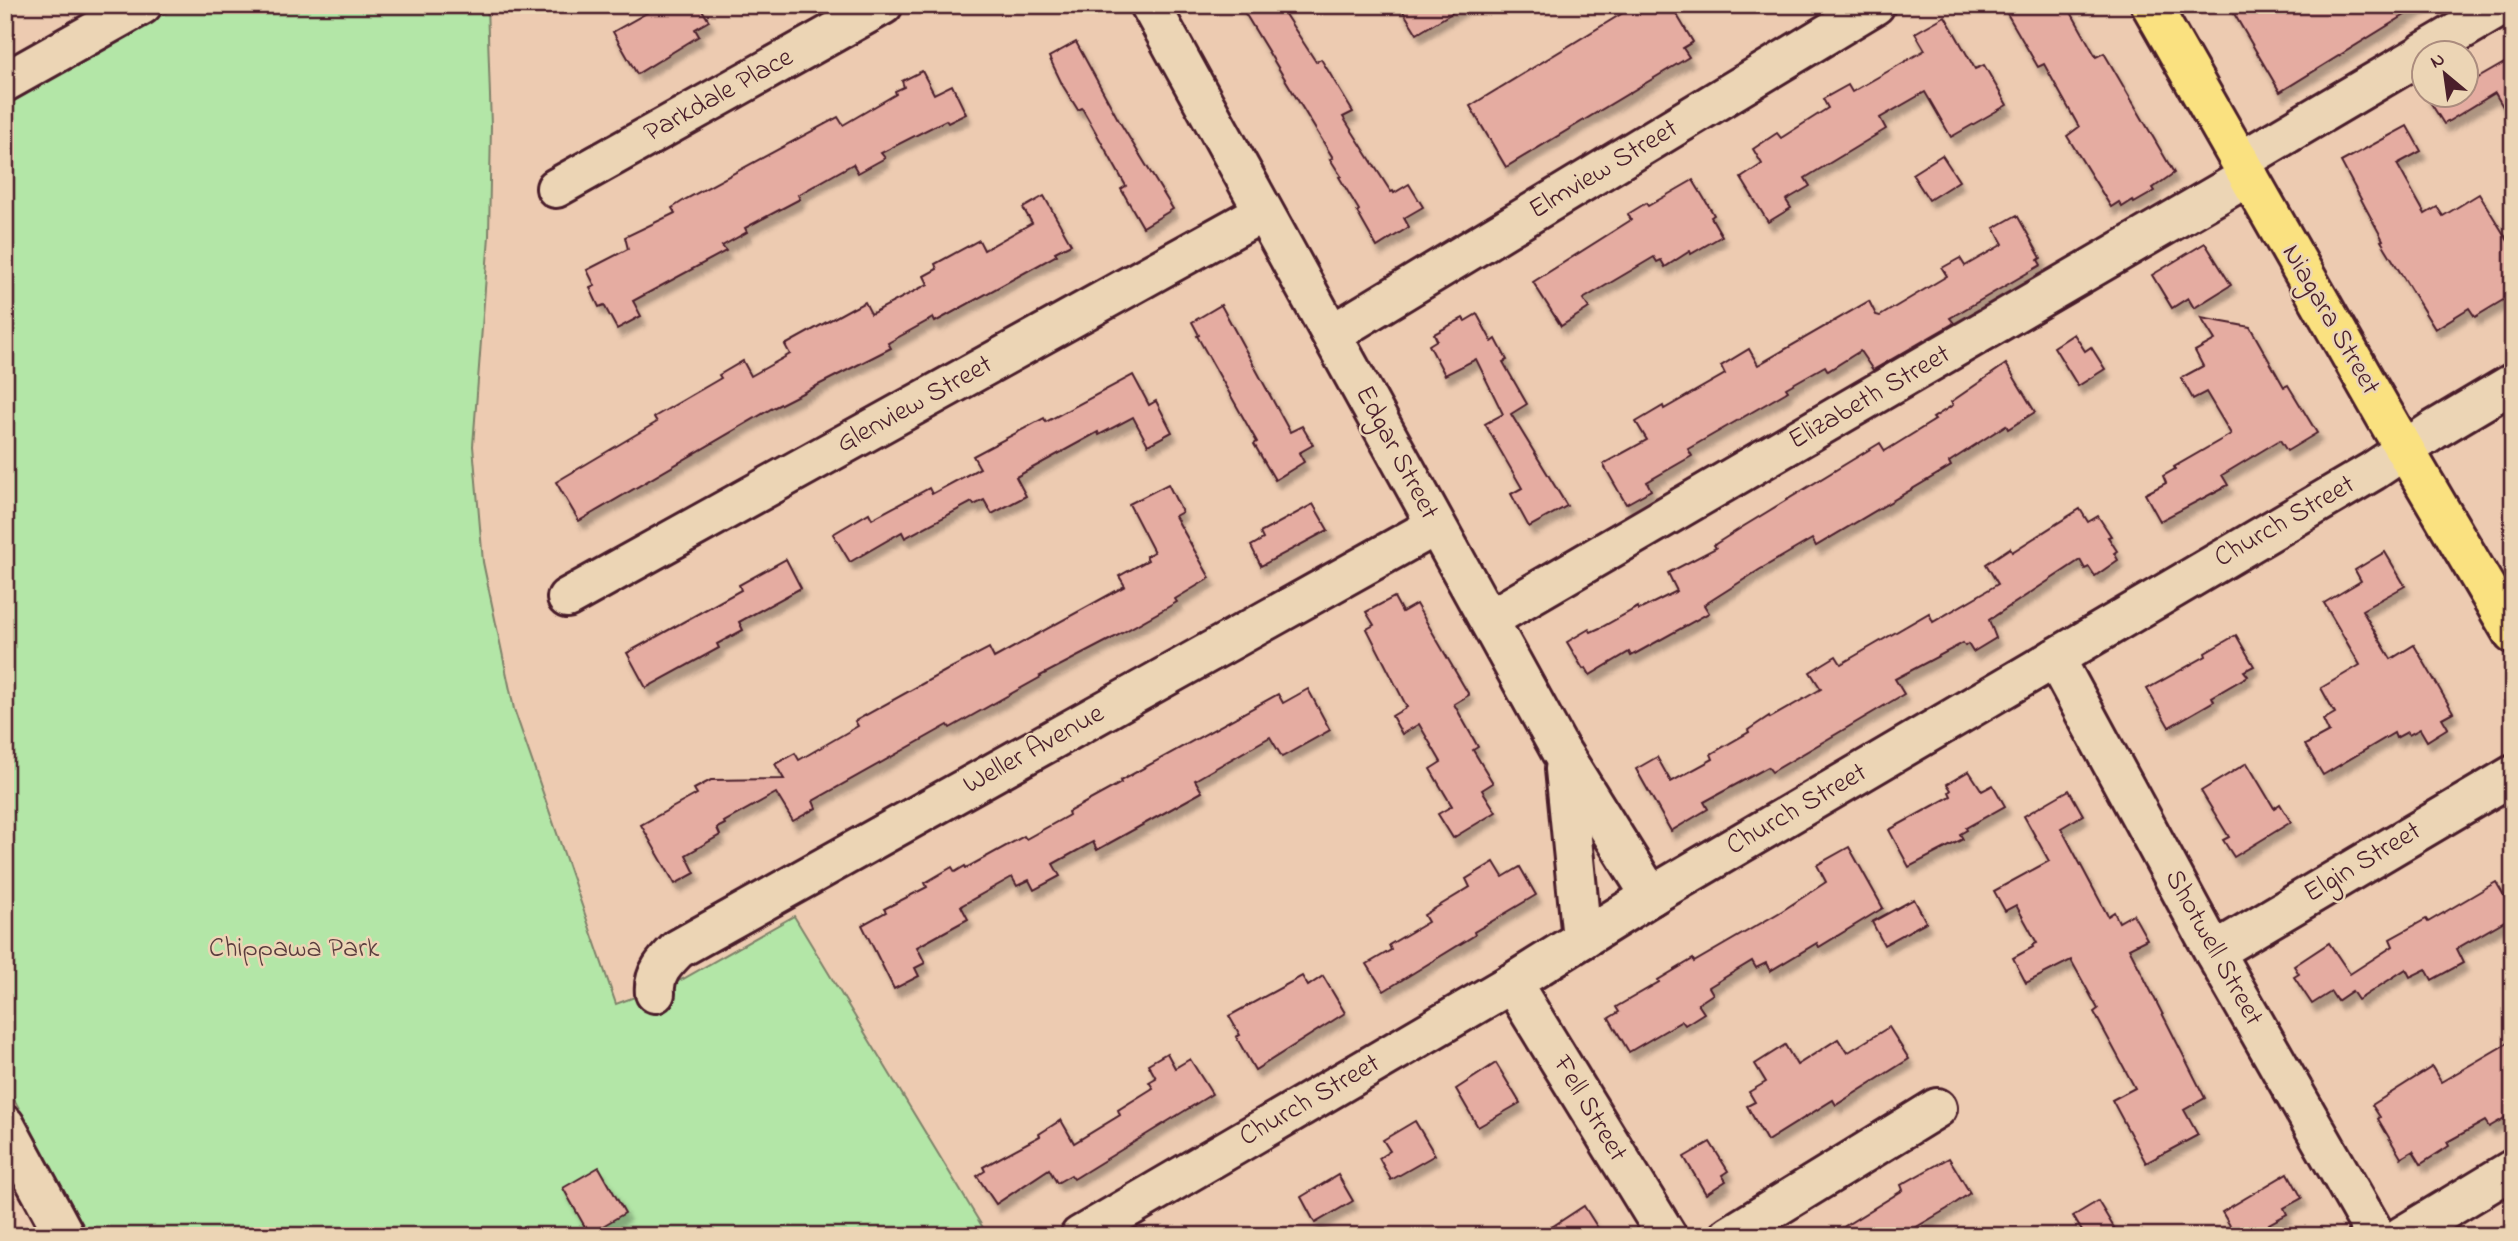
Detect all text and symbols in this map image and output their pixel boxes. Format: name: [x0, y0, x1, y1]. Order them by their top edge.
street label: Parkdale Place: [637, 38, 802, 154]
north arrow: [2410, 38, 2480, 108]
text: N: [2426, 46, 2450, 76]
street label: Elmview Street: [1522, 109, 1686, 231]
street label: Niagara Street: [2270, 237, 2390, 403]
street label: Elizabeth Street: [1781, 335, 1959, 461]
street label: Glenview Street: [829, 345, 1001, 465]
street label: Edgar Street: [1343, 379, 1449, 527]
street label: Church Street: [2207, 465, 2363, 579]
street label: Weller Avenue: [956, 694, 1112, 806]
street label: Church Street: [1719, 753, 1875, 867]
street label: Elgin Street: [2296, 812, 2430, 914]
street label: Shotwell Street: [2153, 862, 2273, 1034]
park label: Chippawa Park: [209, 929, 380, 970]
street label: Church Street: [1232, 1044, 1388, 1158]
street label: Fell Street: [1541, 1047, 1637, 1170]

